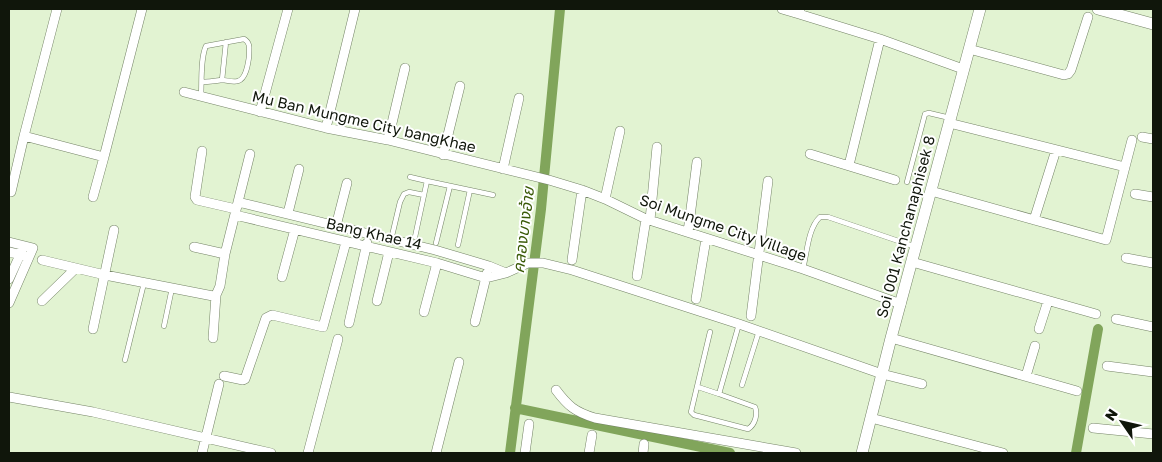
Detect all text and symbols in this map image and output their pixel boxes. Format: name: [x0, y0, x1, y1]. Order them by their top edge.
street label: Mu Ban Mungme City bangKhae: [251, 87, 478, 156]
street label: Soi 001 Kanchanaphisek 8: [872, 134, 938, 320]
water label: คลองบางอ้าย: [508, 184, 538, 274]
street label: Soi Mungme City Village: [638, 190, 809, 264]
street label: Bang Khae 14: [325, 213, 424, 253]
north arrow: [1097, 397, 1147, 447]
text: N: [1101, 405, 1121, 424]

